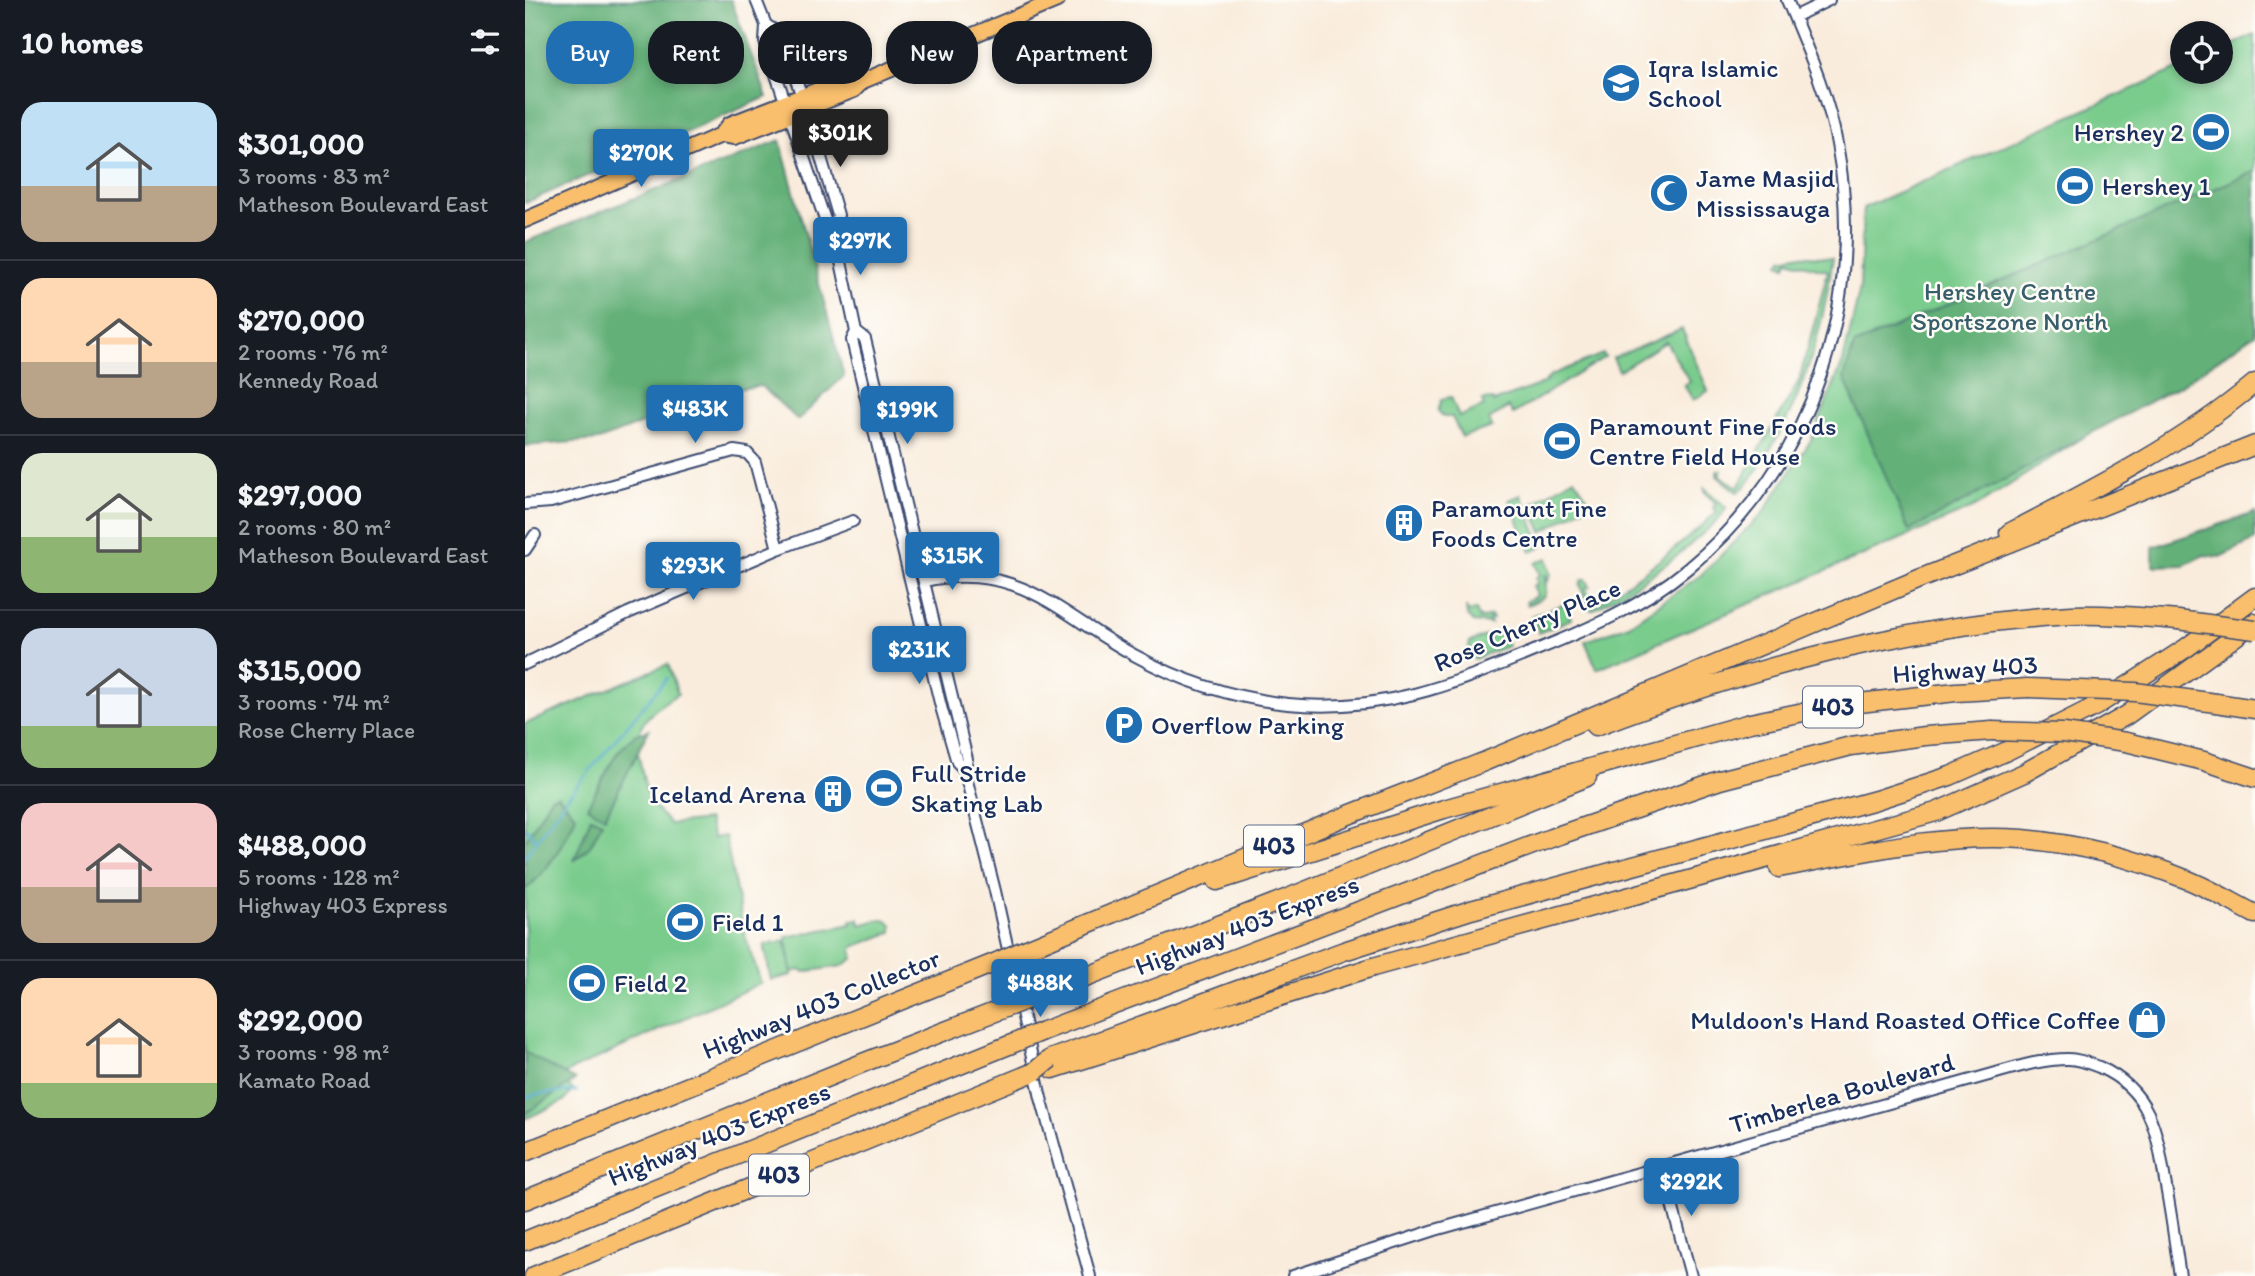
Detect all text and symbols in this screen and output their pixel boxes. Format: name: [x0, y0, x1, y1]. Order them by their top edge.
chip: Buy: [546, 21, 634, 84]
chip: Rent: [648, 21, 744, 84]
chip: Filters: [758, 21, 872, 84]
chip: New: [886, 21, 978, 84]
chip: Apartment: [992, 21, 1152, 84]
map controls: [2170, 21, 2233, 84]
button: locate: [2170, 21, 2233, 84]
icon: filters: [466, 23, 504, 61]
text: 10 homes: [21, 24, 144, 61]
place label: Iqra Islamic School: [1648, 52, 1779, 114]
school or university icon: Iqra Islamic School: [1600, 62, 1642, 104]
pin: $301K: [791, 110, 889, 169]
sports icon: Hershey 2: [2190, 111, 2232, 153]
place label: Hershey 2: [2074, 116, 2184, 148]
text: $301K: [808, 118, 872, 146]
text: $301,000: [238, 125, 365, 162]
icon: home: [77, 130, 161, 214]
pin: $270K: [592, 130, 690, 189]
text: $270K: [609, 138, 673, 166]
text: 3 rooms · 83 m²: [238, 162, 390, 190]
place label: Jame Masjid Mississauga: [1696, 162, 1836, 224]
sports icon: Hershey 1: [2054, 165, 2096, 207]
place label: Hershey 1: [2102, 170, 2211, 202]
mosque icon: Jame Masjid Mississauga: [1648, 172, 1690, 214]
text: Matheson Boulevard East: [238, 190, 489, 218]
pin: $297K: [811, 218, 909, 277]
text: $297K: [829, 226, 891, 254]
park label: Hershey Centre Sportszone North: [1912, 275, 2108, 337]
text: $270,000: [238, 301, 365, 338]
icon: home: [77, 306, 161, 390]
text: 2 rooms · 76 m²: [238, 338, 388, 366]
text: Kennedy Road: [238, 366, 378, 394]
pin: $483K: [646, 386, 744, 445]
pin: $199K: [858, 386, 956, 446]
text: $483K: [662, 394, 728, 422]
text: $199K: [876, 395, 938, 423]
place label: Paramount Fine Foods Centre Field House: [1589, 410, 1837, 472]
sports icon: Paramount Fine Foods Centre Field House: [1541, 420, 1583, 462]
text: $297,000: [238, 476, 362, 513]
icon: home: [77, 481, 161, 565]
place label: Paramount Fine Foods Centre: [1431, 492, 1607, 554]
building icon: Paramount Fine Foods Centre: [1383, 502, 1425, 544]
text: 2 rooms · 80 m²: [238, 513, 391, 541]
pin: $315K: [903, 532, 1001, 592]
text: Matheson Boulevard East: [238, 541, 489, 569]
text: $315K: [921, 541, 983, 569]
pin: $293K: [644, 542, 742, 602]
text: $293K: [661, 551, 725, 579]
street label: Rose Cherry Place: [1429, 571, 1625, 679]
pin: $231K: [870, 626, 968, 686]
text: $231K: [888, 635, 950, 663]
street label: Highway 403: [1891, 648, 2039, 690]
text: $315,000: [238, 651, 362, 688]
icon: home: [77, 656, 161, 740]
road number: 403: [1803, 686, 1863, 728]
text: 3 rooms · 74 m²: [238, 688, 390, 716]
parking icon: Overflow Parking: [1103, 704, 1145, 746]
place label: Overflow Parking: [1151, 709, 1345, 741]
text: Rose Cherry Place: [238, 716, 415, 744]
place label: Full Stride Skating Lab: [911, 757, 1043, 819]
sports icon: Full Stride Skating Lab: [863, 767, 905, 809]
building icon: Iceland Arena: [812, 773, 854, 815]
place label: Iceland Arena: [649, 778, 806, 810]
text: $488,000: [238, 826, 367, 863]
road number: 403: [1244, 826, 1304, 866]
icon: home: [77, 831, 161, 915]
text: 5 rooms · 128 m²: [238, 863, 400, 891]
street label: Highway 403 Express: [1131, 868, 1363, 982]
text: Highway 403 Express: [238, 891, 448, 919]
sports icon: Field 1: [664, 901, 706, 943]
place label: Field 1: [712, 906, 784, 938]
street label: Highway 403 Collector: [697, 942, 945, 1066]
pin: $488K: [991, 960, 1089, 1019]
sports icon: Field 2: [566, 962, 608, 1004]
place label: Field 2: [614, 967, 687, 999]
text: $488K: [1007, 968, 1073, 996]
shop icon: Muldoon's Hand Roasted Office Coffee: [2126, 999, 2168, 1041]
text: $292,000: [238, 1001, 363, 1038]
place label: Muldoon's Hand Roasted Office Coffee: [1690, 1004, 2120, 1036]
icon: home: [77, 1006, 161, 1090]
text: 3 rooms · 98 m²: [238, 1038, 389, 1066]
street label: Timberlea Boulevard: [1726, 1045, 1959, 1140]
text: Kamato Road: [238, 1066, 370, 1094]
street label: Highway 403 Express: [603, 1075, 835, 1193]
road number: 403: [749, 1154, 809, 1196]
pin: $292K: [1642, 1158, 1740, 1218]
text: $292K: [1660, 1167, 1722, 1195]

